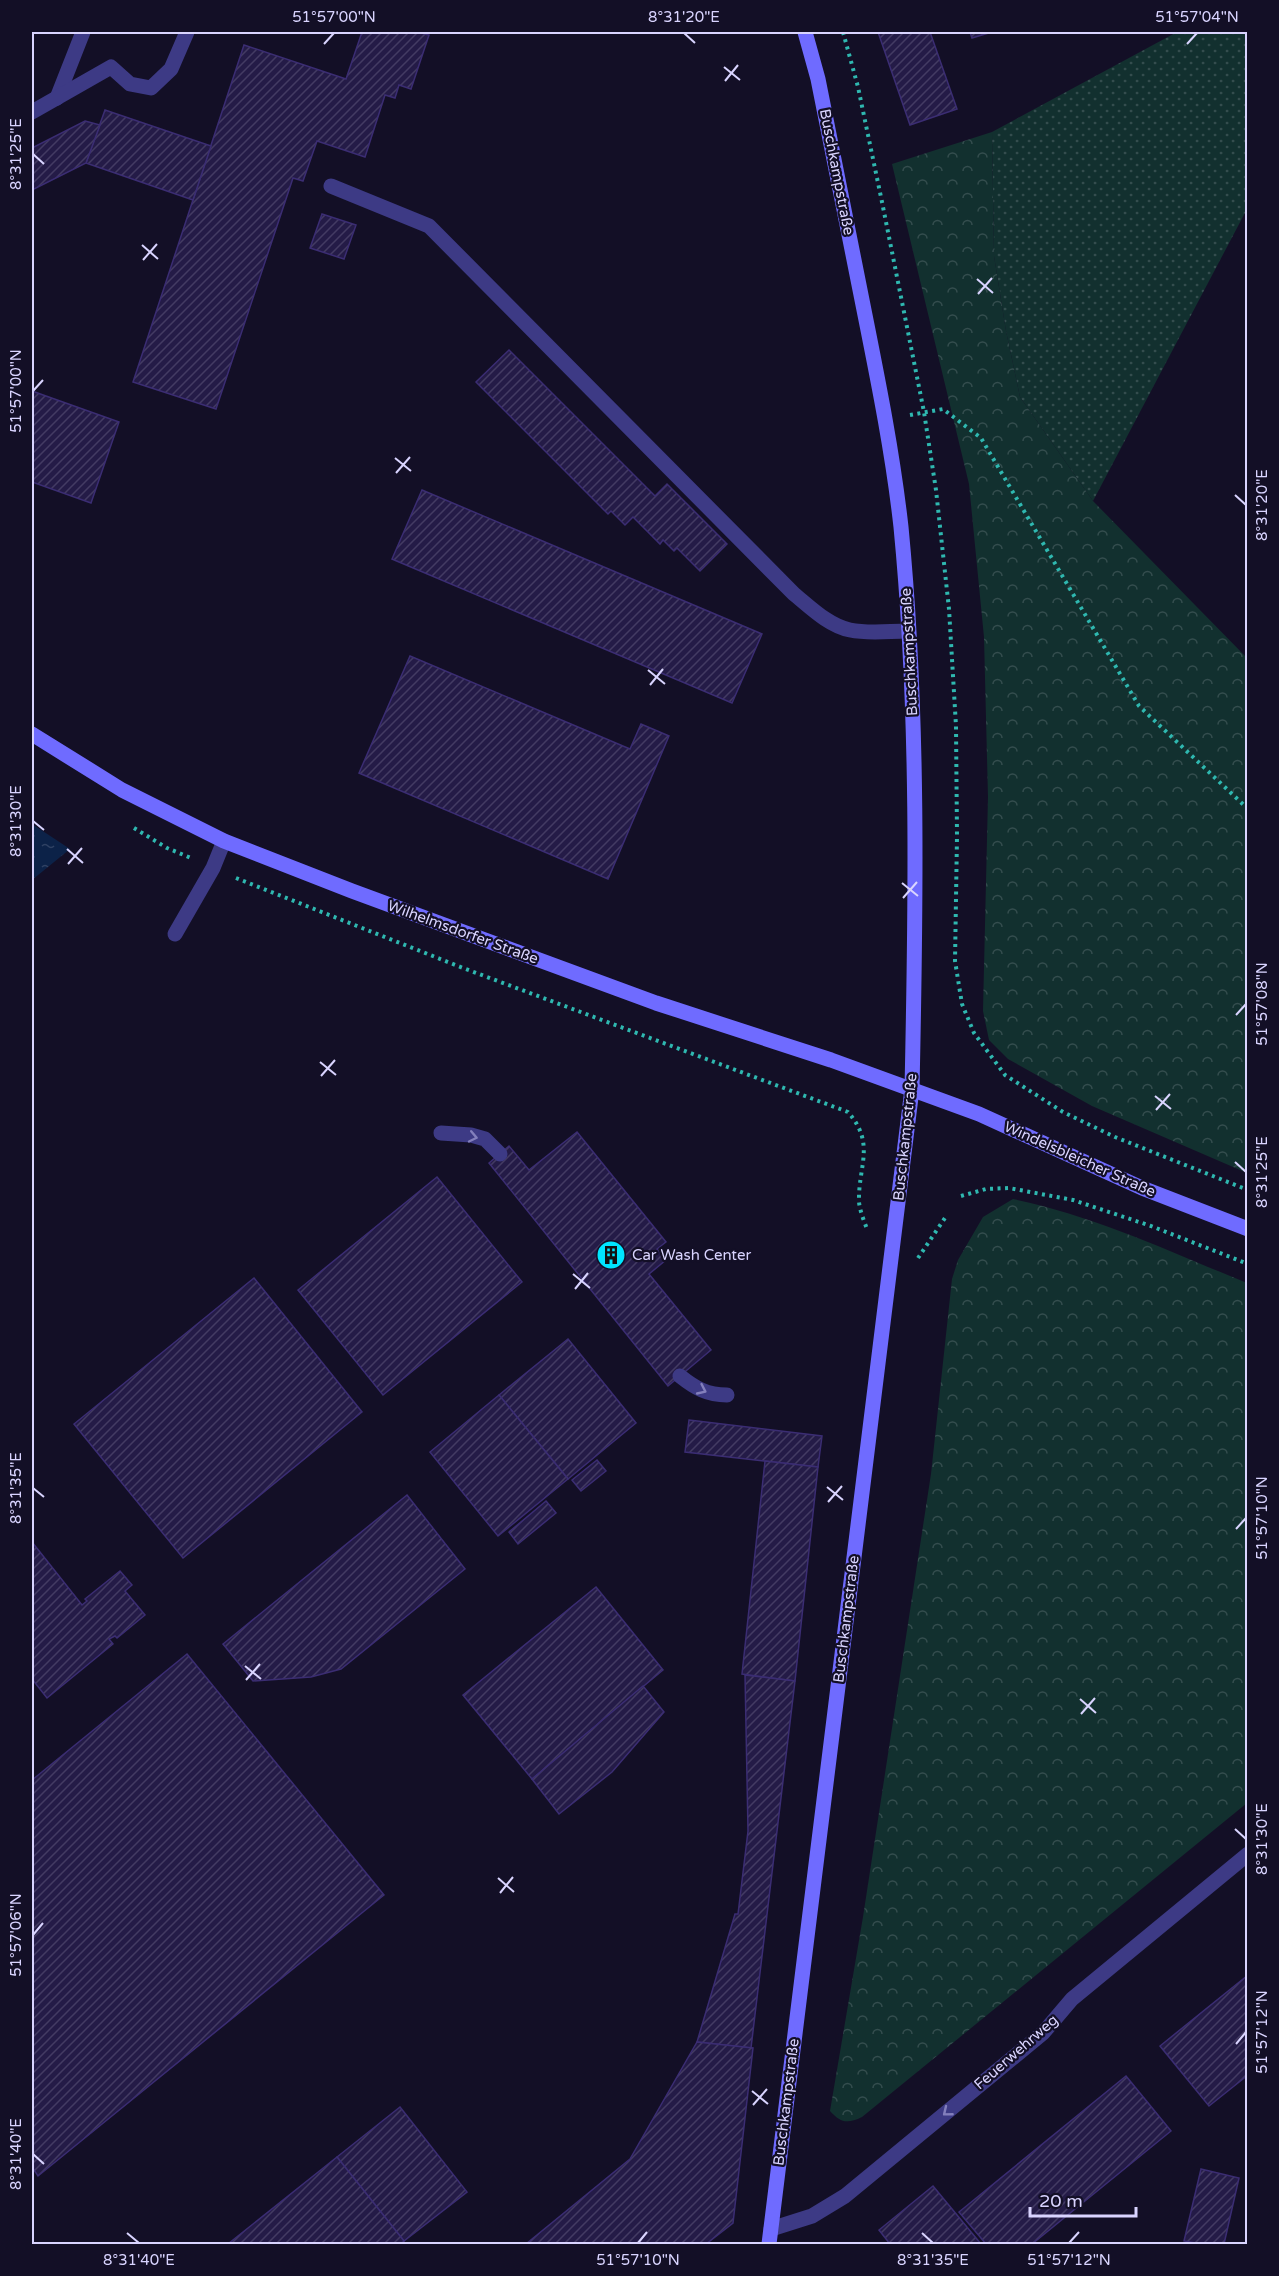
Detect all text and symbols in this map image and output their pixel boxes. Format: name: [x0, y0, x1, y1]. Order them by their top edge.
text: 51°57'00"N: [292, 8, 376, 26]
text: 8°31'20"E: [648, 8, 720, 26]
text: 51°57'04"N: [1155, 8, 1239, 26]
street label: Buschkampstraße: [816, 107, 858, 237]
text: 8°31'25"E: [7, 118, 25, 190]
text: 51°57'00"N: [7, 349, 25, 433]
text: 8°31'20"E: [1253, 469, 1271, 541]
street label: Buschkampstraße: [897, 588, 921, 716]
text: 8°31'30"E: [7, 785, 25, 857]
street label: Wilhelmsdorfer Straße: [385, 896, 541, 968]
text: 51°57'08"N: [1253, 962, 1271, 1046]
street label: Buschkampstraße: [889, 1072, 921, 1202]
street label: Windelsbleicher Straße: [1001, 1117, 1159, 1201]
one-way arrow: [468, 1129, 478, 1142]
text: 8°31'25"E: [1253, 1136, 1271, 1208]
building icon: Car Wash Center: [595, 1239, 627, 1271]
place label: Car Wash Center: [632, 1246, 751, 1264]
one-way arrow: [695, 1383, 706, 1395]
text: 8°31'35"E: [7, 1452, 25, 1524]
text: 51°57'10"N: [1253, 1476, 1271, 1560]
street label: Buschkampstraße: [829, 1554, 863, 1684]
text: 8°31'30"E: [1253, 1803, 1271, 1875]
text: 51°57'06"N: [7, 1893, 25, 1977]
text: 51°57'12"N: [1253, 1990, 1271, 2074]
street label: Feuerwehrweg: [970, 2011, 1062, 2093]
street label: Buschkampstraße: [769, 2037, 803, 2167]
one-way arrow: [943, 2104, 954, 2115]
text: 8°31'40"E: [7, 2118, 25, 2190]
scale bar: [1030, 2180, 1136, 2218]
text: 20 m: [1039, 2190, 1083, 2212]
text: 8°31'40"E: [103, 2251, 175, 2269]
text: 51°57'10"N: [596, 2251, 680, 2269]
text: 8°31'35"E: [897, 2251, 969, 2269]
text: 51°57'12"N: [1027, 2251, 1111, 2269]

